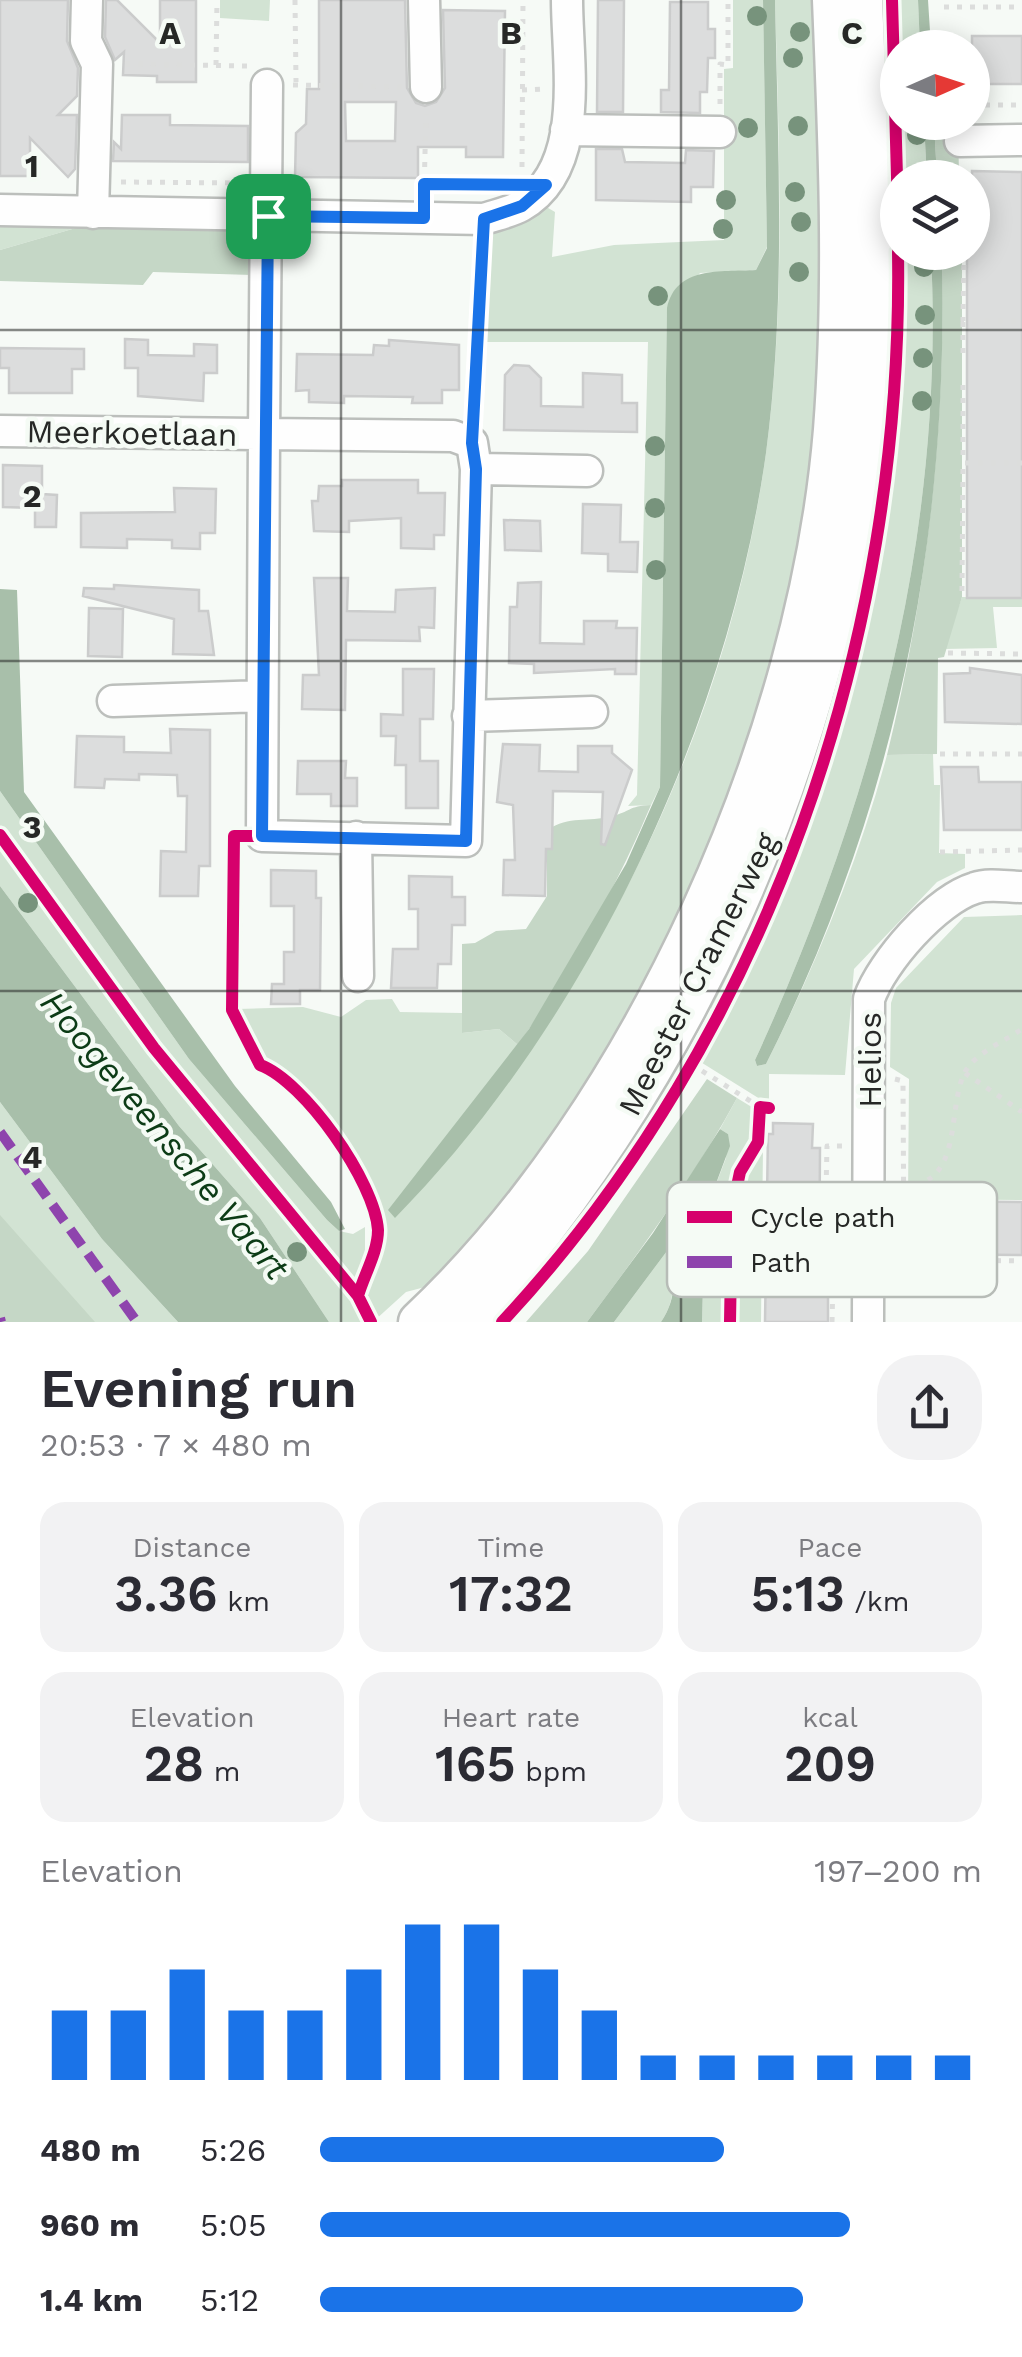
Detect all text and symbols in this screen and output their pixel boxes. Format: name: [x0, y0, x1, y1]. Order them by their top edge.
text: A: [159, 14, 181, 52]
text: B: [500, 14, 522, 52]
text: C: [841, 14, 863, 52]
north arrow: [880, 30, 990, 140]
map controls: [880, 30, 990, 270]
text: 1: [25, 147, 39, 185]
button: layers: [880, 160, 990, 270]
pin: [226, 174, 311, 259]
icon: arrive: [241, 189, 296, 244]
street label: Meerkoetlaan: [26, 412, 238, 454]
text: 2: [22, 477, 42, 515]
text: 3: [23, 808, 41, 846]
street label: Meester Cramerweg: [610, 825, 786, 1122]
water label: Hoogeveensche Vaart: [32, 982, 299, 1289]
street label: Helios: [851, 1012, 889, 1108]
text: 4: [22, 1138, 42, 1176]
legend: [667, 1182, 997, 1297]
text: Cycle path: [750, 1201, 896, 1234]
text: Path: [750, 1246, 811, 1279]
button: share: [877, 1355, 982, 1460]
text: Evening run: [40, 1356, 357, 1420]
text: 20:53 · 7 × 480 m: [40, 1426, 312, 1464]
text: Distance: [132, 1531, 252, 1564]
text: Time: [478, 1531, 544, 1564]
text: Pace: [798, 1531, 862, 1564]
text: 3.36: [114, 1564, 218, 1623]
text: 17:32: [449, 1564, 573, 1623]
text: 5:13: [751, 1564, 845, 1623]
text: km: [218, 1585, 270, 1618]
text: /km: [845, 1585, 909, 1618]
text: Elevation: [130, 1701, 255, 1734]
text: Heart rate: [442, 1701, 580, 1734]
text: kcal: [802, 1701, 858, 1734]
text: 28: [144, 1734, 204, 1793]
text: 165: [435, 1734, 516, 1793]
text: 209: [784, 1734, 876, 1793]
text: m: [204, 1755, 240, 1788]
text: bpm: [516, 1755, 587, 1788]
text: Elevation: [40, 1852, 183, 1890]
text: 197–200 m: [814, 1852, 982, 1890]
text: 480 m: [40, 2131, 141, 2169]
text: 5:26: [200, 2131, 266, 2169]
text: 960 m: [40, 2206, 139, 2244]
text: 5:05: [200, 2206, 267, 2244]
text: 1.4 km: [40, 2281, 143, 2319]
text: 5:12: [200, 2281, 259, 2319]

